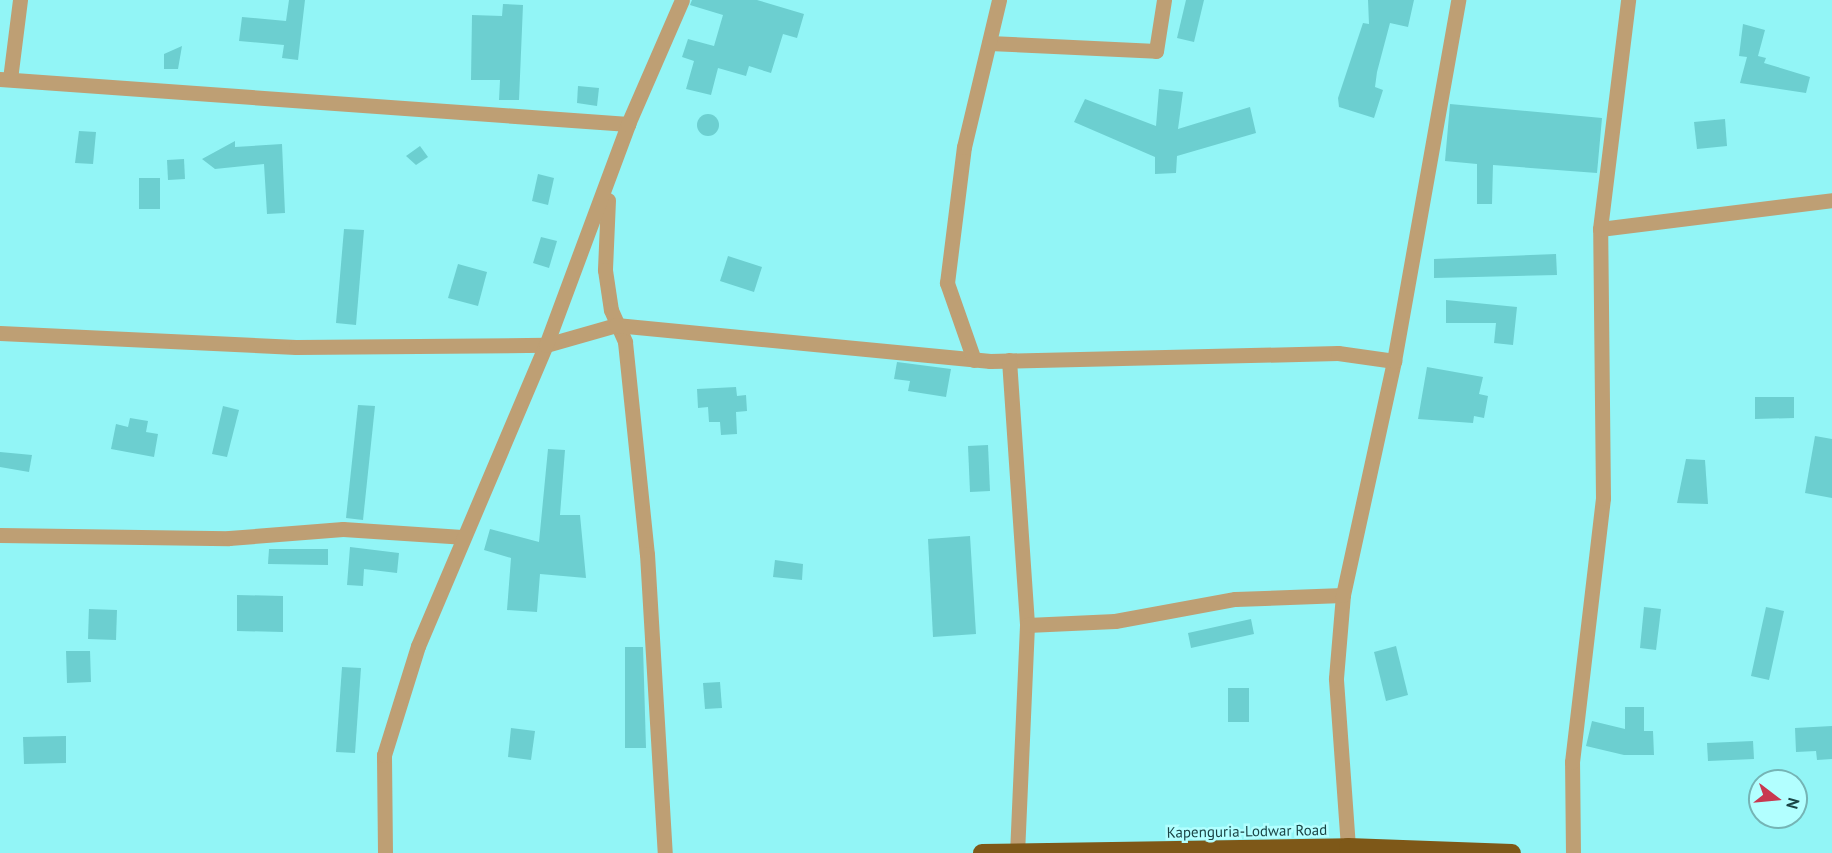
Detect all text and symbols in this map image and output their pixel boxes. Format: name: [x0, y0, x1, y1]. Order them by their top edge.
north arrow: [1748, 769, 1808, 829]
text: N: [1782, 796, 1804, 811]
street label: Kapenguria-Lodwar Road: [1167, 821, 1327, 841]

